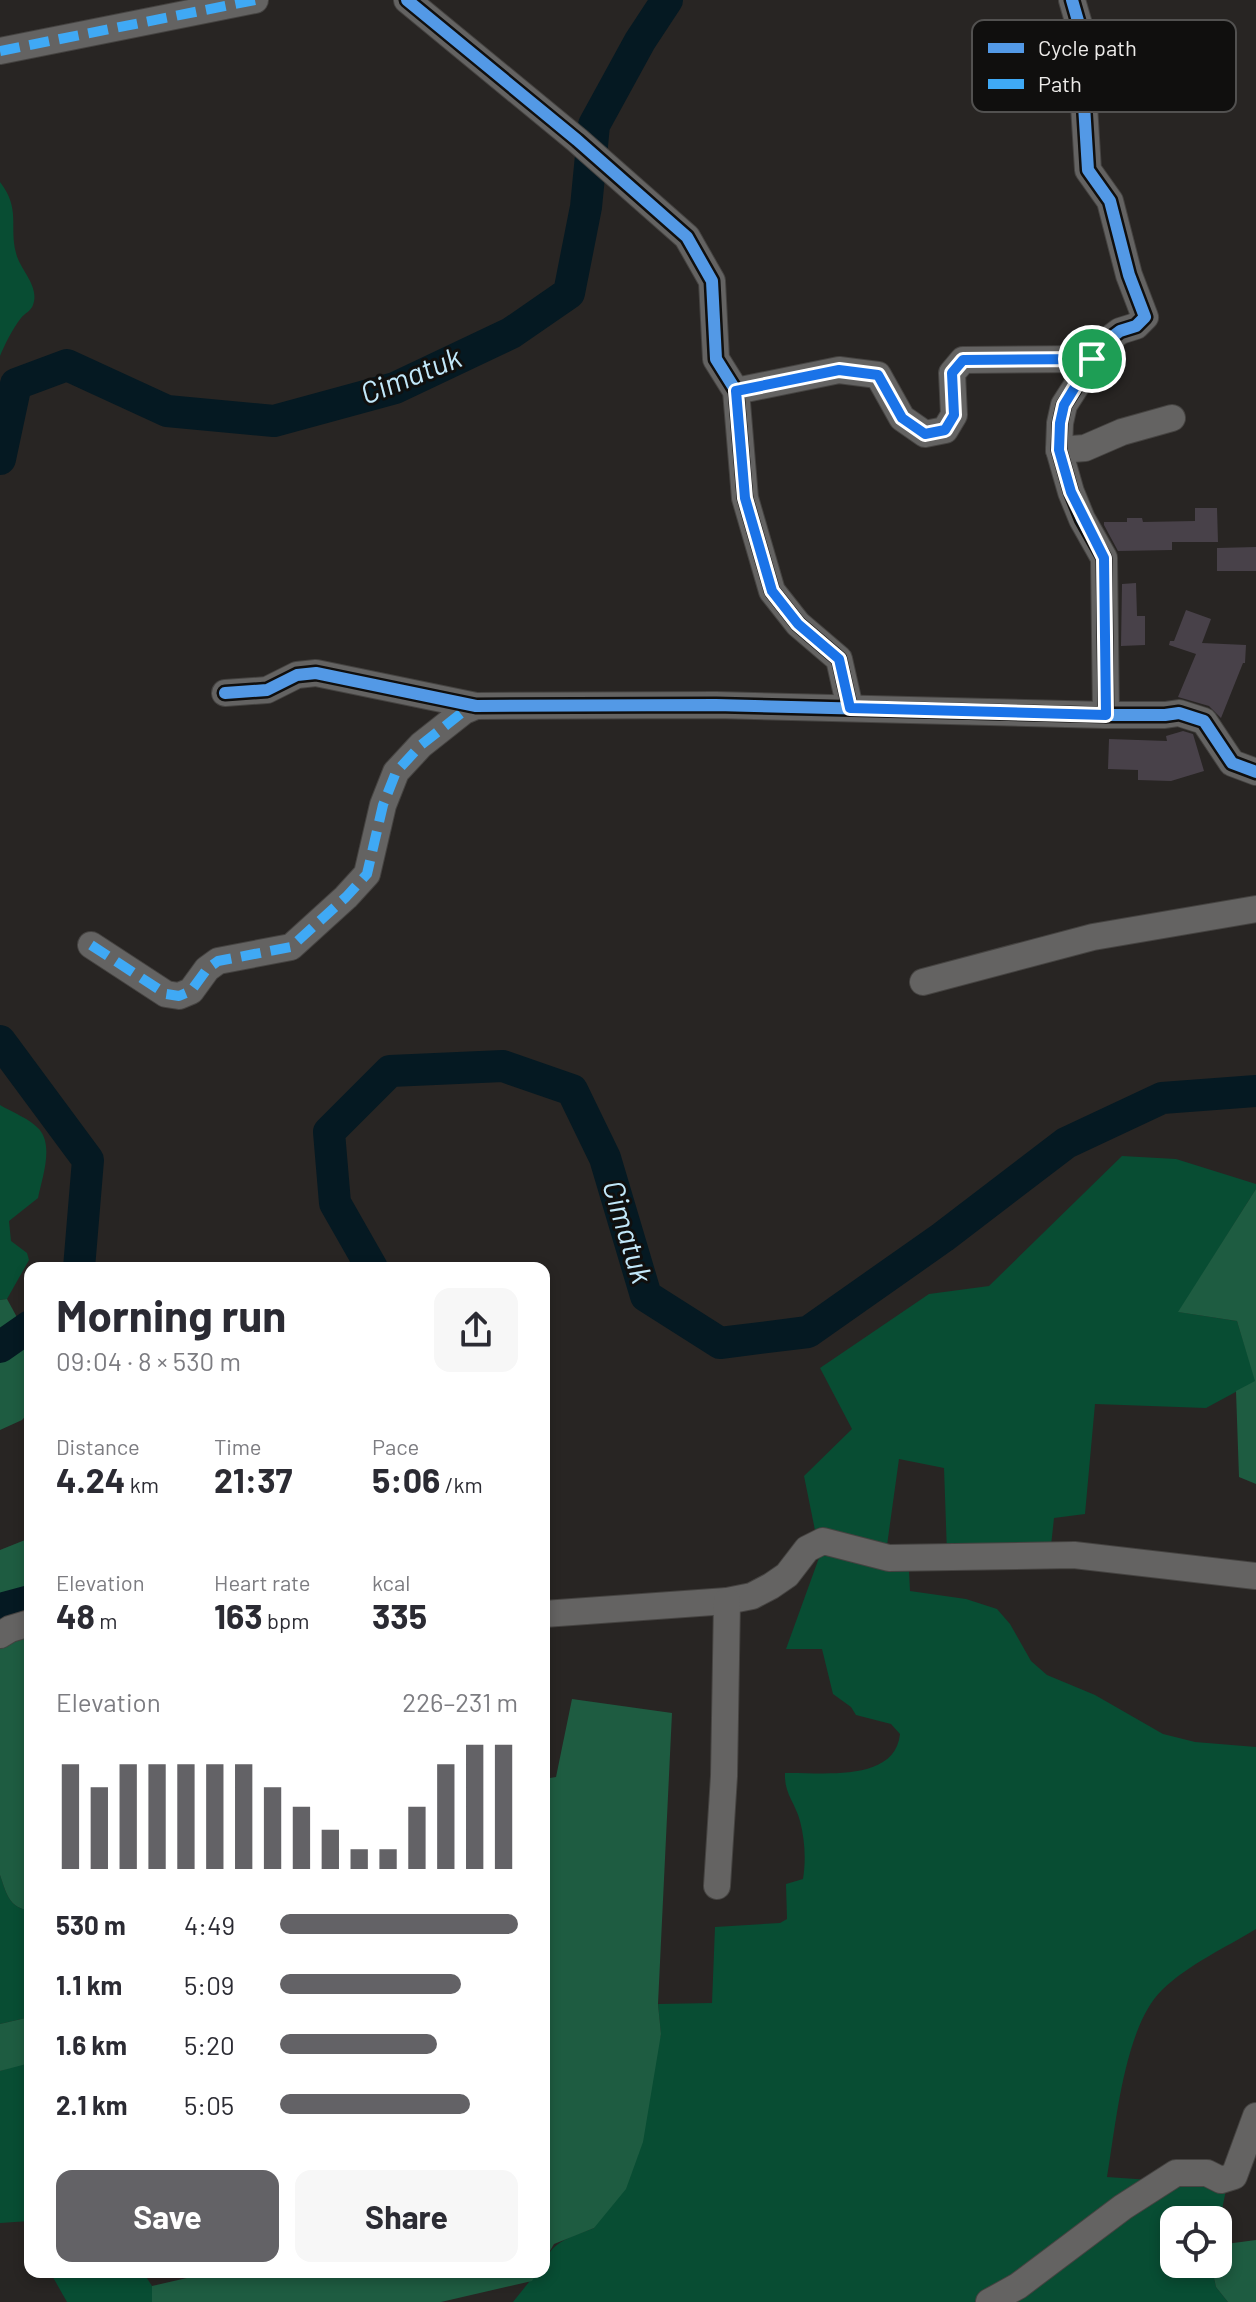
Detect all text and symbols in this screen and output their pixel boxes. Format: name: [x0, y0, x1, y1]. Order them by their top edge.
legend: [972, 20, 1236, 112]
text: Cycle path: [1038, 34, 1137, 60]
text: Path: [1038, 70, 1082, 96]
pin: [1058, 325, 1126, 393]
water label: Cimatuk: [354, 337, 466, 411]
icon: arrive: [1070, 337, 1114, 381]
water label: Cimatuk: [596, 1176, 662, 1288]
text: Morning run: [56, 1288, 286, 1341]
button: share: [434, 1288, 518, 1372]
text: 09:04 · 8 × 530 m: [56, 1345, 241, 1376]
text: Distance: [56, 1433, 140, 1459]
text: Time: [214, 1433, 262, 1459]
text: Pace: [372, 1433, 419, 1459]
text: 4.24: [56, 1459, 125, 1500]
text: 21:37: [214, 1459, 292, 1500]
text: 5:06: [372, 1459, 440, 1500]
text: km: [125, 1471, 159, 1497]
text: /km: [440, 1471, 483, 1497]
text: Elevation: [56, 1569, 145, 1595]
text: Heart rate: [214, 1569, 311, 1595]
text: kcal: [372, 1569, 410, 1595]
text: 48: [56, 1595, 95, 1636]
text: 163: [214, 1595, 263, 1636]
text: 335: [372, 1595, 427, 1636]
text: m: [95, 1607, 118, 1633]
text: bpm: [263, 1607, 309, 1633]
text: Elevation: [56, 1686, 161, 1717]
text: 226–231 m: [402, 1686, 518, 1717]
text: 530 m: [56, 1909, 126, 1940]
text: 4:49: [184, 1909, 235, 1940]
text: 1.1 km: [56, 1969, 122, 2000]
text: 5:09: [184, 1969, 234, 2000]
text: 1.6 km: [56, 2029, 127, 2060]
text: 5:20: [184, 2029, 235, 2060]
text: 2.1 km: [56, 2089, 128, 2120]
text: 5:05: [184, 2089, 234, 2120]
button: Save: [56, 2170, 279, 2262]
button: Share: [295, 2170, 518, 2262]
map controls: [1160, 2206, 1232, 2278]
button: locate: [1160, 2206, 1232, 2278]

